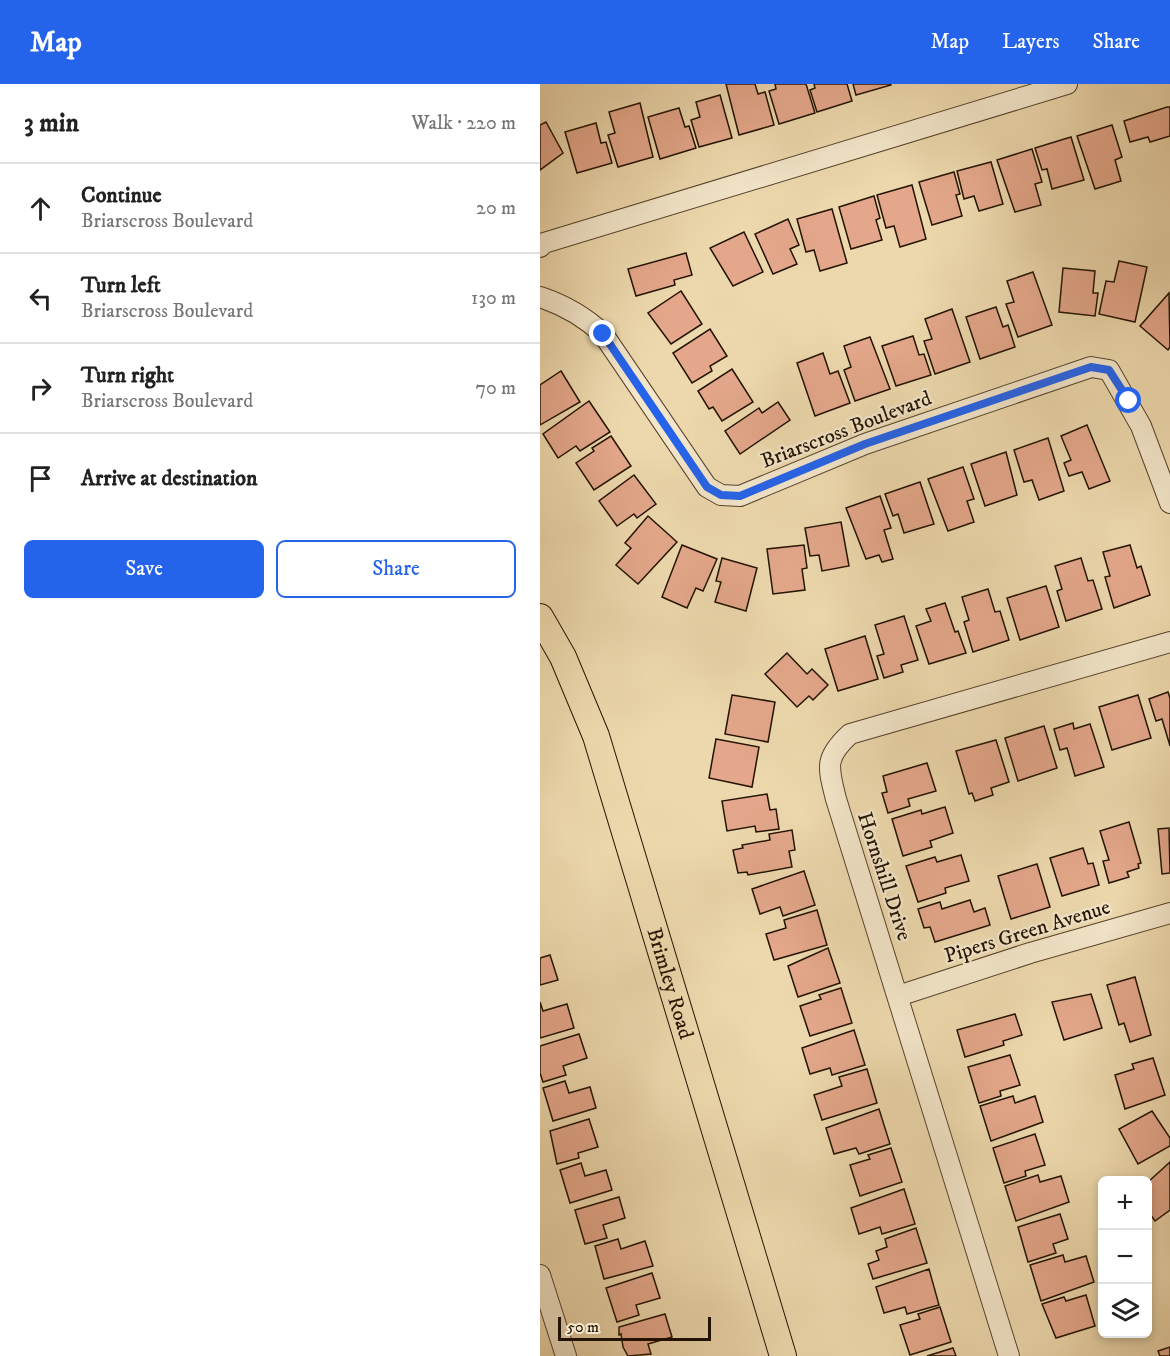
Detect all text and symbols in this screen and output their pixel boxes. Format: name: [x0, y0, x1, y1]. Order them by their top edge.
text: Map: [30, 25, 82, 60]
text: Map: [930, 29, 969, 55]
text: Layers: [1002, 29, 1060, 55]
text: Share: [1093, 29, 1140, 55]
text: 3 min: [24, 107, 79, 140]
text: Walk · 220 m: [411, 111, 516, 136]
text: Continue: [81, 182, 162, 209]
icon: ahead: [24, 192, 57, 225]
text: 20 m: [476, 196, 516, 221]
text: Briarscross Boulevard: [81, 209, 253, 234]
text: Turn left: [81, 272, 161, 299]
icon: left: [24, 282, 57, 315]
text: 130 m: [471, 286, 516, 311]
text: Briarscross Boulevard: [81, 299, 253, 324]
route end: [589, 320, 615, 346]
text: Turn right: [81, 362, 174, 389]
icon: right: [24, 372, 57, 405]
text: 70 m: [475, 376, 516, 401]
street label: Briarscross Boulevard: [757, 385, 936, 474]
route start: [1115, 387, 1141, 413]
text: Briarscross Boulevard: [81, 389, 253, 414]
icon: arrive: [24, 462, 57, 495]
text: Arrive at destination: [81, 465, 258, 492]
button: Save: [24, 540, 264, 598]
button: Share: [276, 540, 516, 598]
street label: Hornshill Drive: [851, 809, 917, 944]
street label: Pipers Green Avenue: [941, 894, 1114, 970]
street label: Brimley Road: [641, 925, 699, 1043]
map controls: [1098, 1176, 1152, 1338]
button: +: [1098, 1176, 1152, 1230]
button: −: [1098, 1230, 1152, 1284]
button: layers: [1098, 1284, 1152, 1338]
scale bar: [558, 1314, 711, 1342]
text: 50 m: [567, 1317, 599, 1337]

